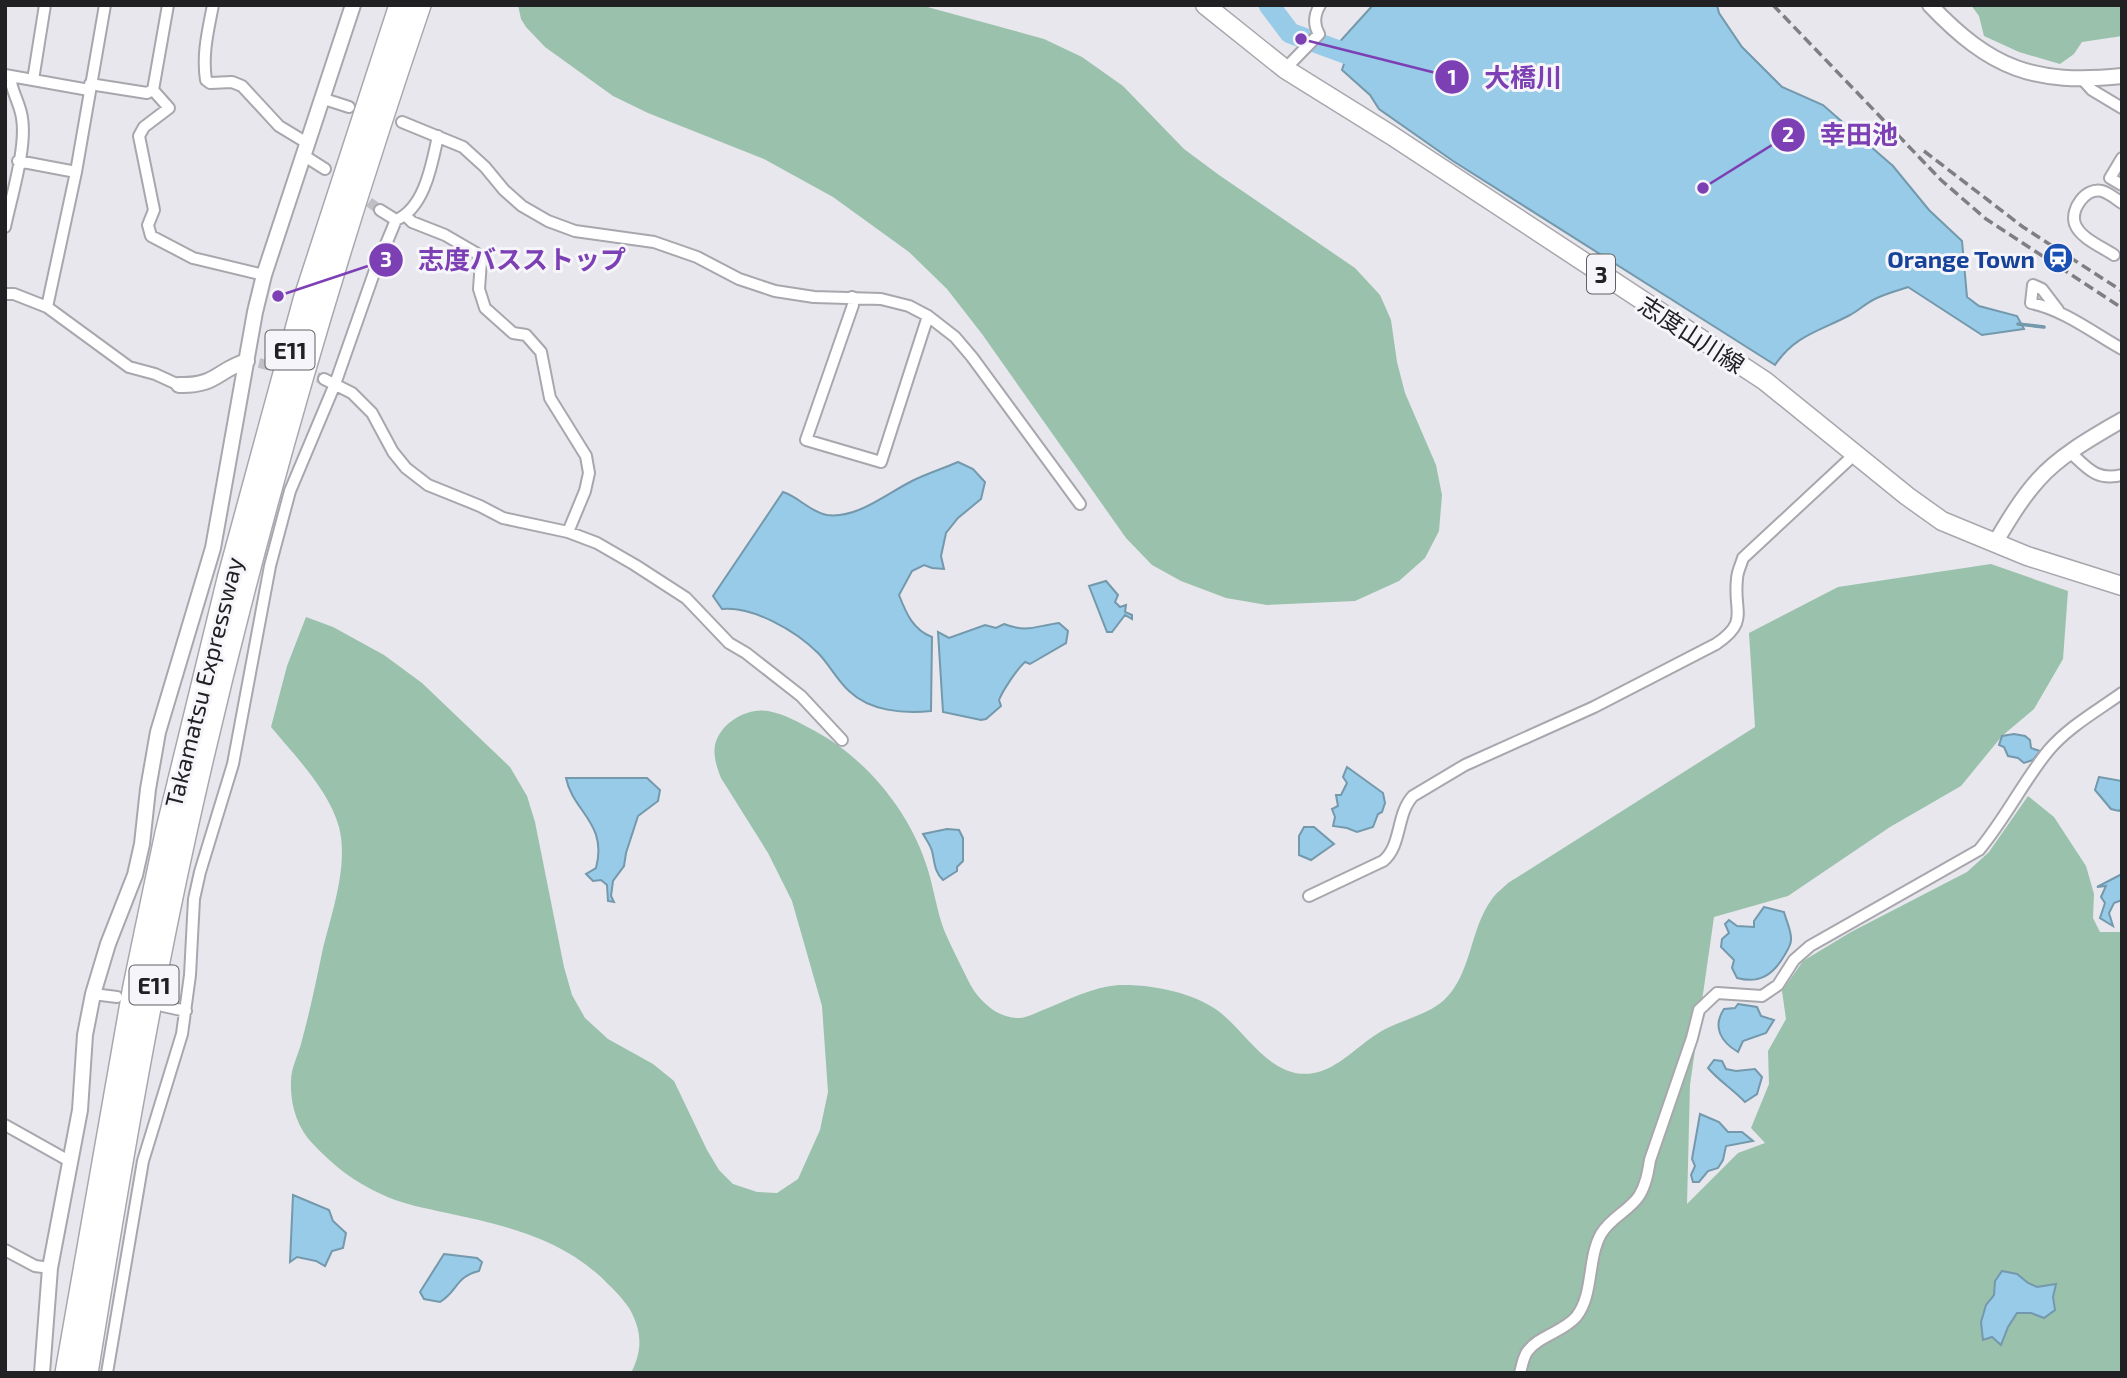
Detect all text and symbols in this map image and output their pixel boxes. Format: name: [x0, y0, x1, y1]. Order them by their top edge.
callout: 大橋川: [1435, 54, 1576, 101]
text: 大橋川: [1484, 61, 1562, 92]
text: 1: [1447, 64, 1457, 89]
callout: 幸田池: [1771, 111, 1912, 158]
text: 幸田池: [1820, 118, 1898, 149]
text: 2: [1782, 121, 1794, 146]
callout: 志度バスストップ: [369, 236, 640, 283]
station icon: Orange Town: [2041, 241, 2075, 275]
text: 志度バスストップ: [418, 243, 626, 274]
place label: Orange Town: [1887, 244, 2035, 273]
text: 3: [380, 246, 392, 271]
road number: 3: [1587, 255, 1615, 294]
street label: 志度山川線: [1634, 289, 1750, 379]
road number: E11: [266, 330, 314, 370]
street label: Takamatsu Expressway: [158, 554, 248, 810]
road number: E11: [130, 966, 178, 1004]

